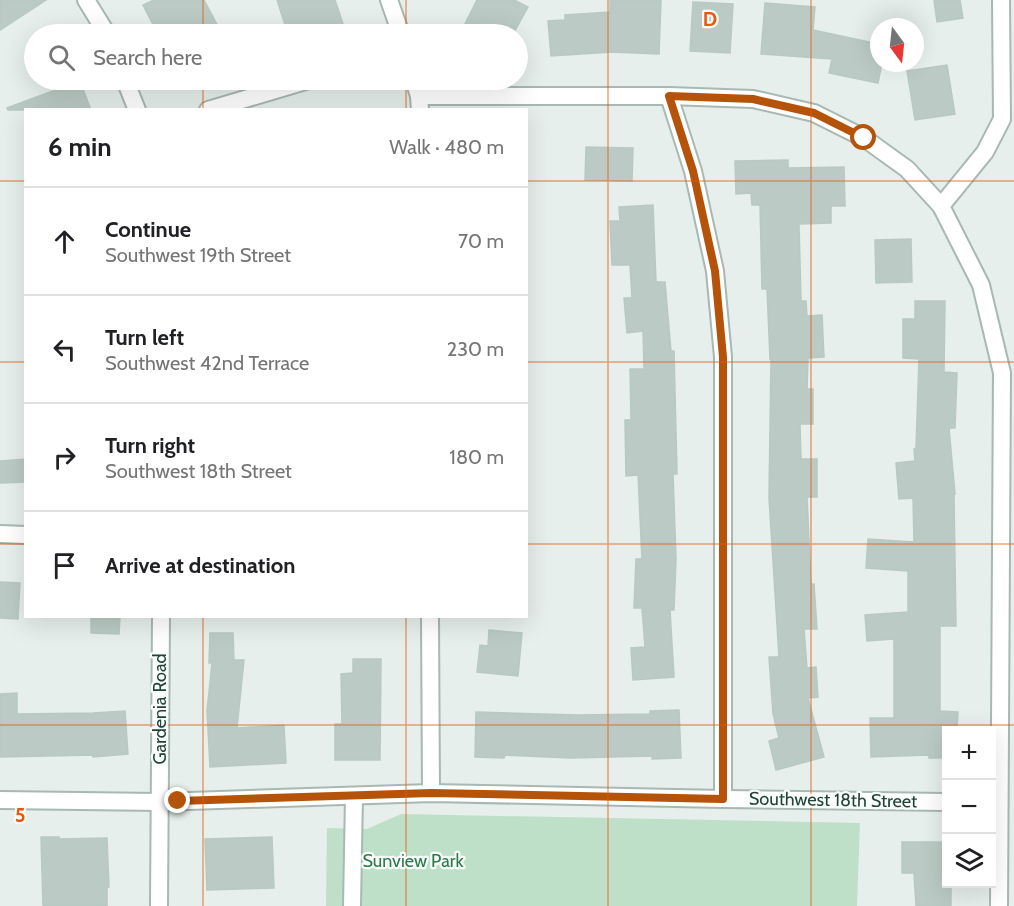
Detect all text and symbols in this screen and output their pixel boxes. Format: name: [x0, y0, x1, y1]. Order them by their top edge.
text: D: [703, 7, 717, 31]
north arrow: [870, 18, 924, 72]
search box: [24, 24, 528, 90]
icon: search: [45, 41, 78, 74]
text: Search here: [93, 44, 202, 71]
route start: [850, 124, 876, 150]
text: 6 min: [48, 131, 112, 163]
text: Walk · 480 m: [389, 135, 504, 159]
text: Continue: [105, 216, 191, 243]
icon: ahead: [48, 225, 81, 258]
text: 70 m: [458, 229, 504, 253]
text: Southwest 19th Street: [105, 243, 291, 267]
text: Turn left: [105, 324, 184, 351]
icon: left: [48, 333, 81, 366]
text: 230 m: [447, 337, 504, 361]
text: Southwest 42nd Terrace: [105, 351, 309, 375]
text: Turn right: [105, 432, 195, 459]
icon: right: [48, 441, 81, 474]
text: 180 m: [449, 445, 504, 469]
text: Southwest 18th Street: [105, 459, 292, 483]
icon: arrive: [48, 549, 81, 582]
text: Arrive at destination: [105, 552, 295, 579]
street label: Gardenia Road: [149, 653, 171, 765]
map controls: [942, 726, 996, 888]
button: +: [942, 726, 996, 780]
button: −: [942, 780, 996, 834]
route end: [164, 787, 190, 813]
street label: Southwest 18th Street: [749, 788, 917, 812]
text: 5: [15, 803, 25, 827]
button: layers: [942, 834, 996, 888]
park label: Sunview Park: [362, 850, 464, 872]

